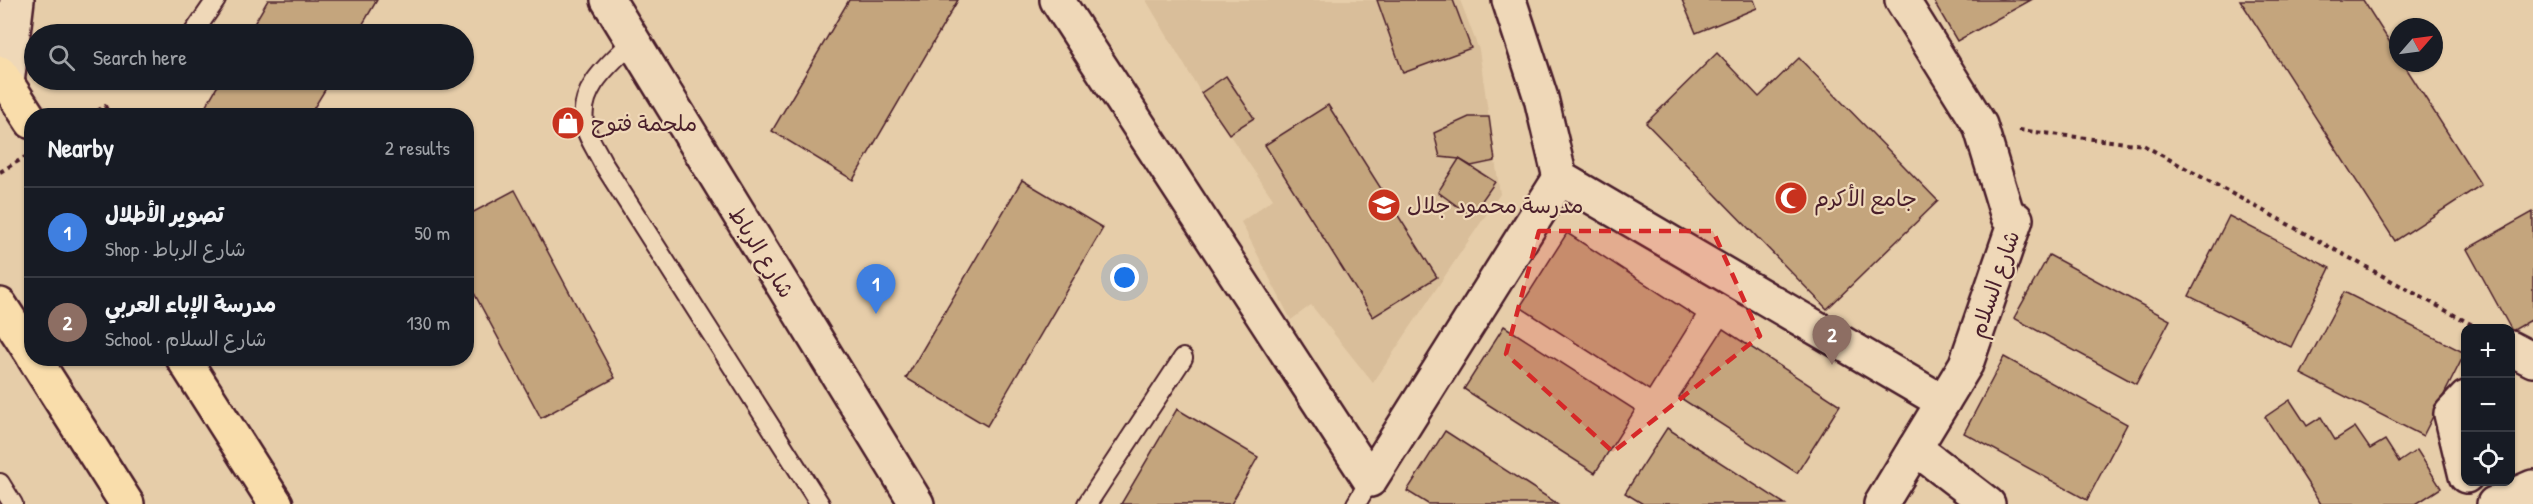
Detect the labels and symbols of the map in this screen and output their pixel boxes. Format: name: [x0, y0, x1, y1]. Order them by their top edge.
north arrow: [2389, 18, 2443, 72]
shop icon: ملحمة فتوح: [550, 105, 586, 141]
place label: ملحمة فتوح: [591, 108, 697, 138]
mosque icon: جامع الأكرم: [1773, 180, 1809, 216]
place label: جامع الأكرم: [1814, 183, 1917, 216]
school or university icon: مدرسة محمود جلال: [1366, 187, 1402, 223]
place label: مدرسة محمود جلال: [1407, 190, 1584, 220]
street label: شارع الرباط: [721, 201, 802, 304]
street label: شارع السلام: [1962, 226, 2028, 342]
your location: [1110, 263, 1139, 292]
pin: 1: [856, 264, 896, 314]
pin: 2: [1812, 316, 1852, 365]

